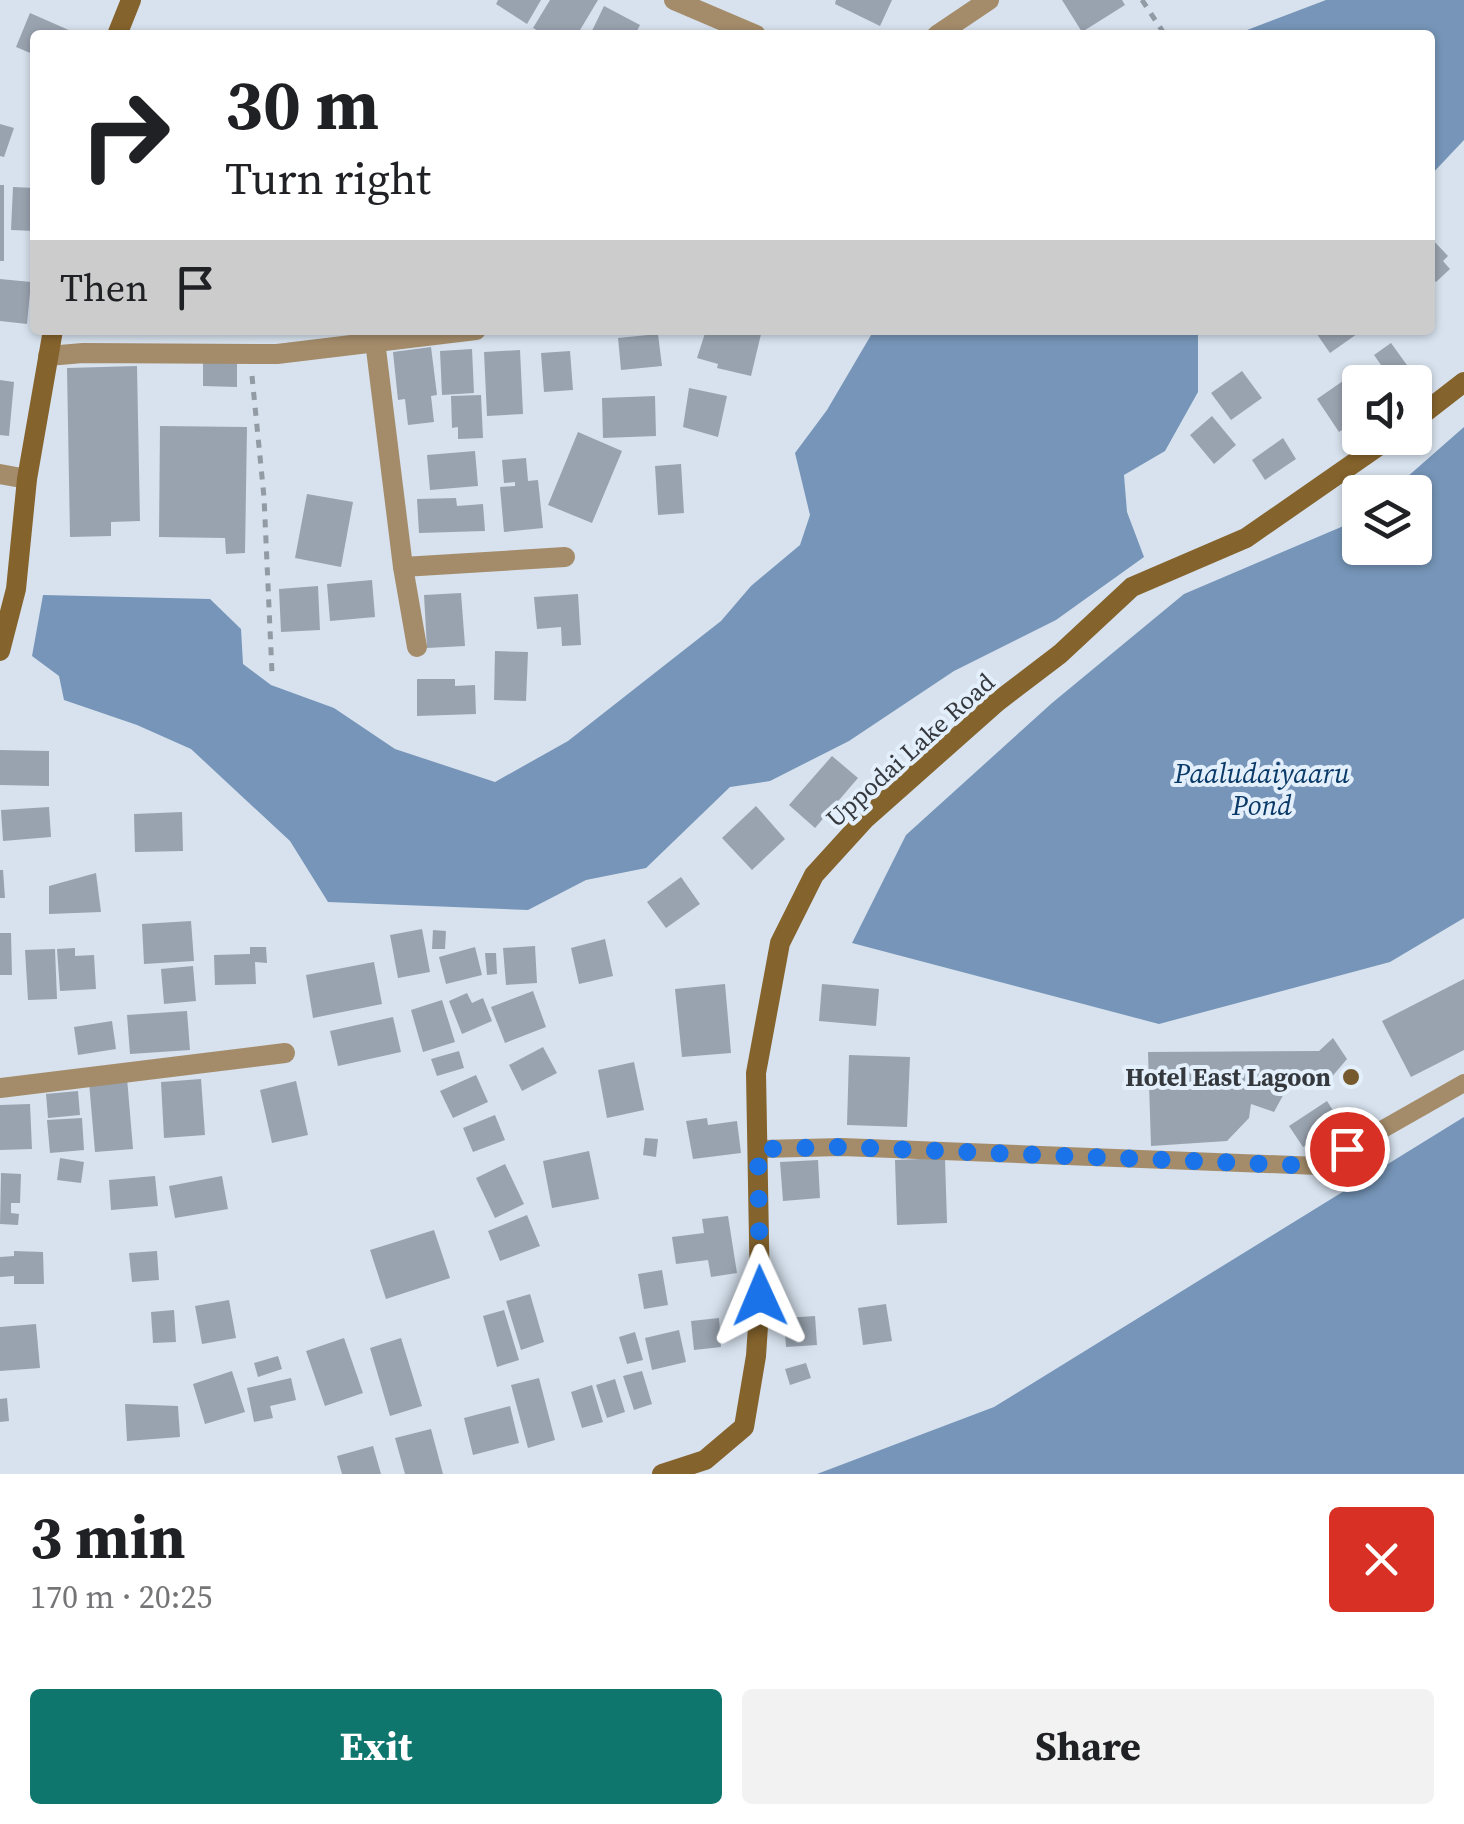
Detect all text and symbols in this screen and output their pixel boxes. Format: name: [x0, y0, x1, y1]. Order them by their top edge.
text: 30 m: [225, 56, 379, 152]
icon: right: [60, 70, 190, 200]
text: Turn right: [225, 147, 431, 209]
icon: arrive: [168, 260, 223, 315]
text: Then: [60, 262, 148, 314]
map controls: [1342, 365, 1432, 565]
button: sound: [1342, 365, 1432, 455]
button: layers: [1342, 475, 1432, 565]
street label: Uppodai Lake Road: [818, 665, 1002, 835]
water label: Paaludaiyaaru Pond: [1173, 754, 1350, 824]
place label: Hotel East Lagoon: [1125, 1060, 1331, 1094]
marker: Hotel East Lagoon: [1340, 1066, 1362, 1088]
pin: [1305, 1107, 1390, 1192]
icon: arrive: [1320, 1122, 1375, 1177]
position arrow: [708, 1244, 812, 1348]
text: 3 min: [30, 1496, 186, 1578]
button: close: [1329, 1507, 1434, 1612]
text: 170 m · 20:25: [30, 1575, 212, 1619]
button: Exit: [30, 1689, 722, 1804]
button: Share: [742, 1689, 1434, 1804]

